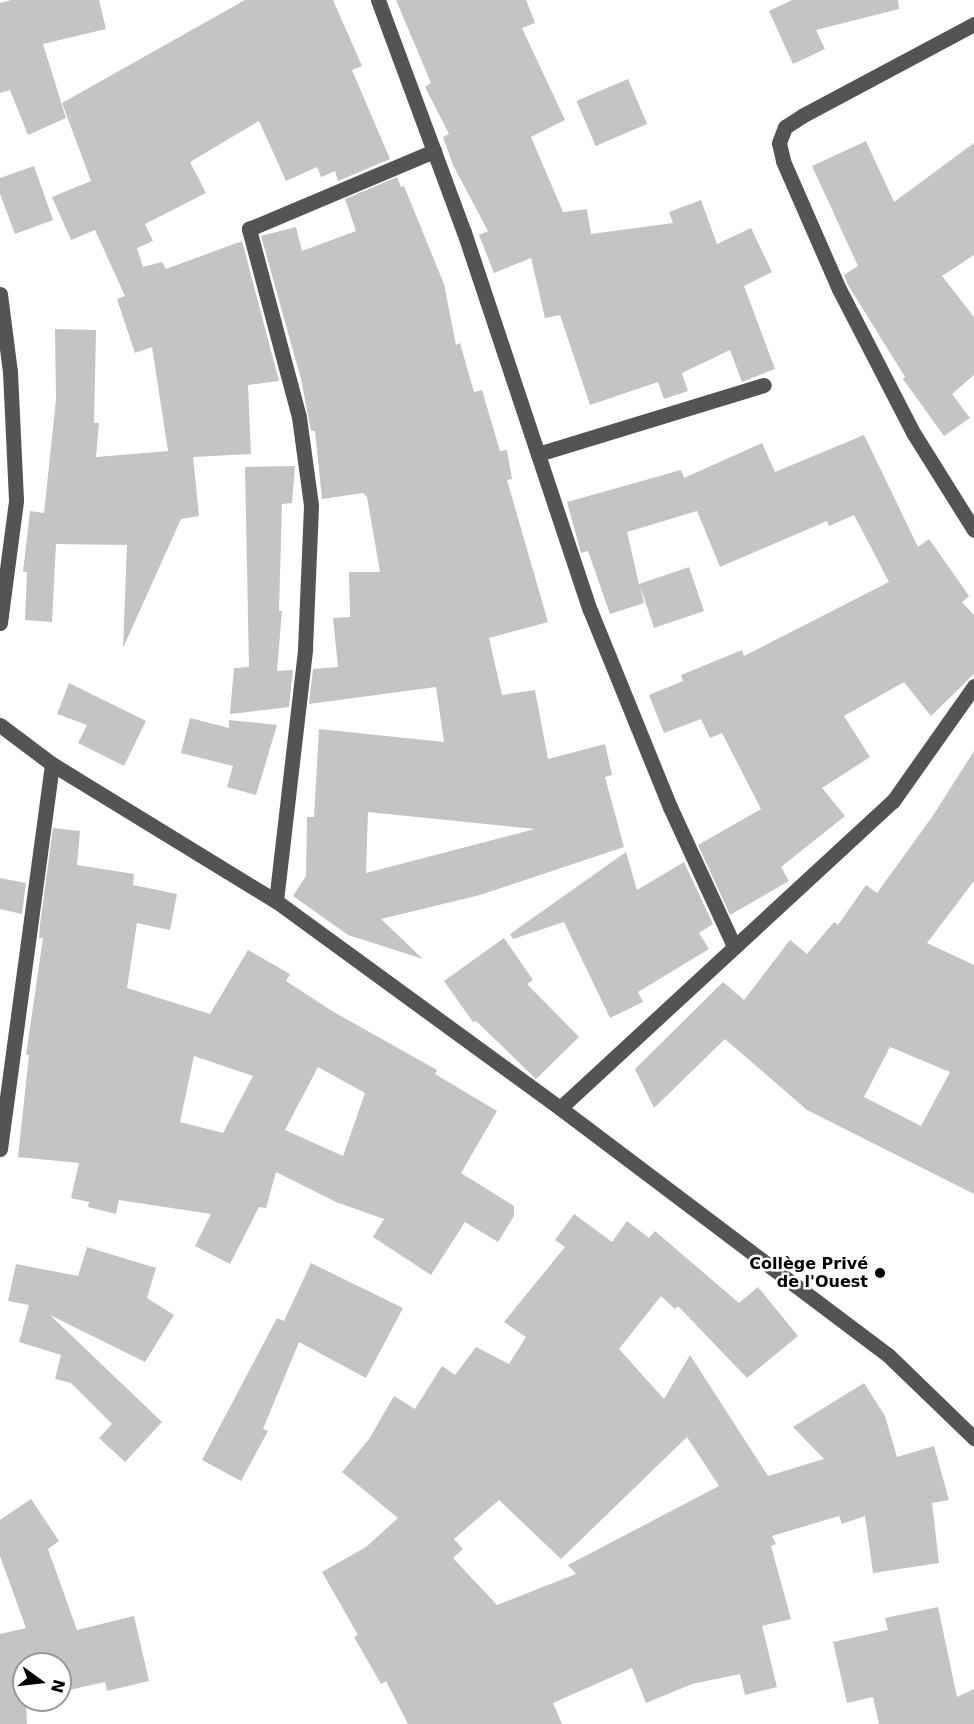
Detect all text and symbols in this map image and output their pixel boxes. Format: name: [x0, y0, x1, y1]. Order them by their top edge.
place label: Collège Privé de l'Ouest: [749, 1254, 868, 1292]
marker: Collège Privé de l'Ouest: [873, 1266, 887, 1280]
north arrow: [12, 1652, 72, 1712]
text: N: [47, 1677, 69, 1695]

